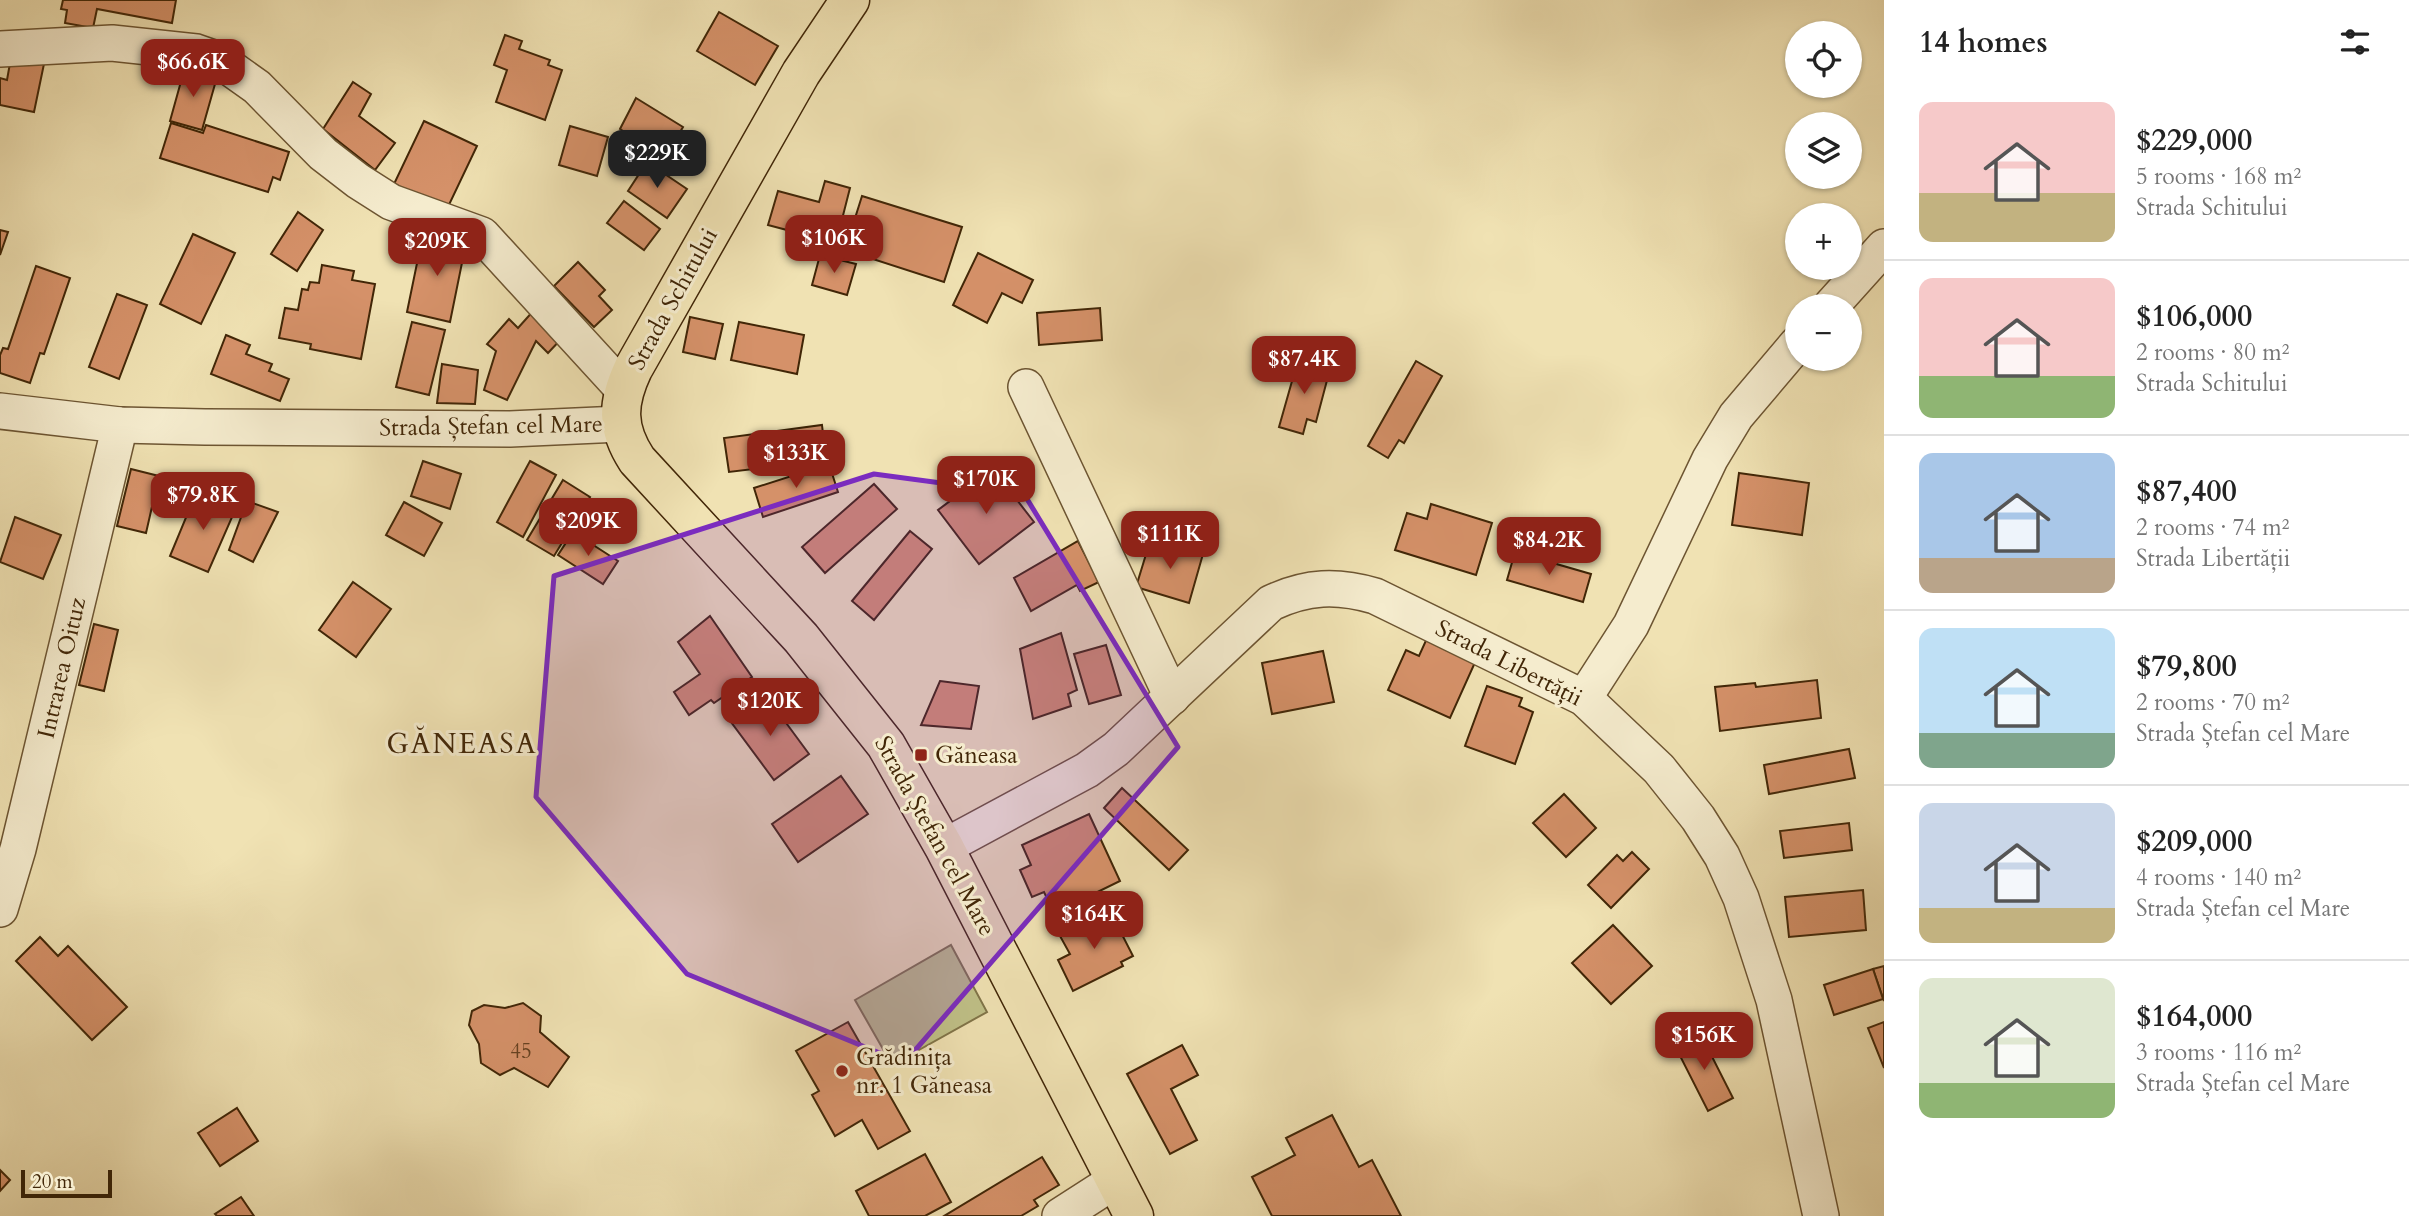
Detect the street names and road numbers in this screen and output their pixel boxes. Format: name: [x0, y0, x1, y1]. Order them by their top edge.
street label: Strada Schitului: [620, 222, 726, 376]
street label: Strada Ștefan cel Mare: [379, 408, 603, 444]
street label: Intrarea Oituz: [30, 594, 94, 742]
street label: Strada Libertății: [1430, 612, 1588, 714]
street label: Strada Ștefan cel Mare: [866, 730, 1004, 942]

